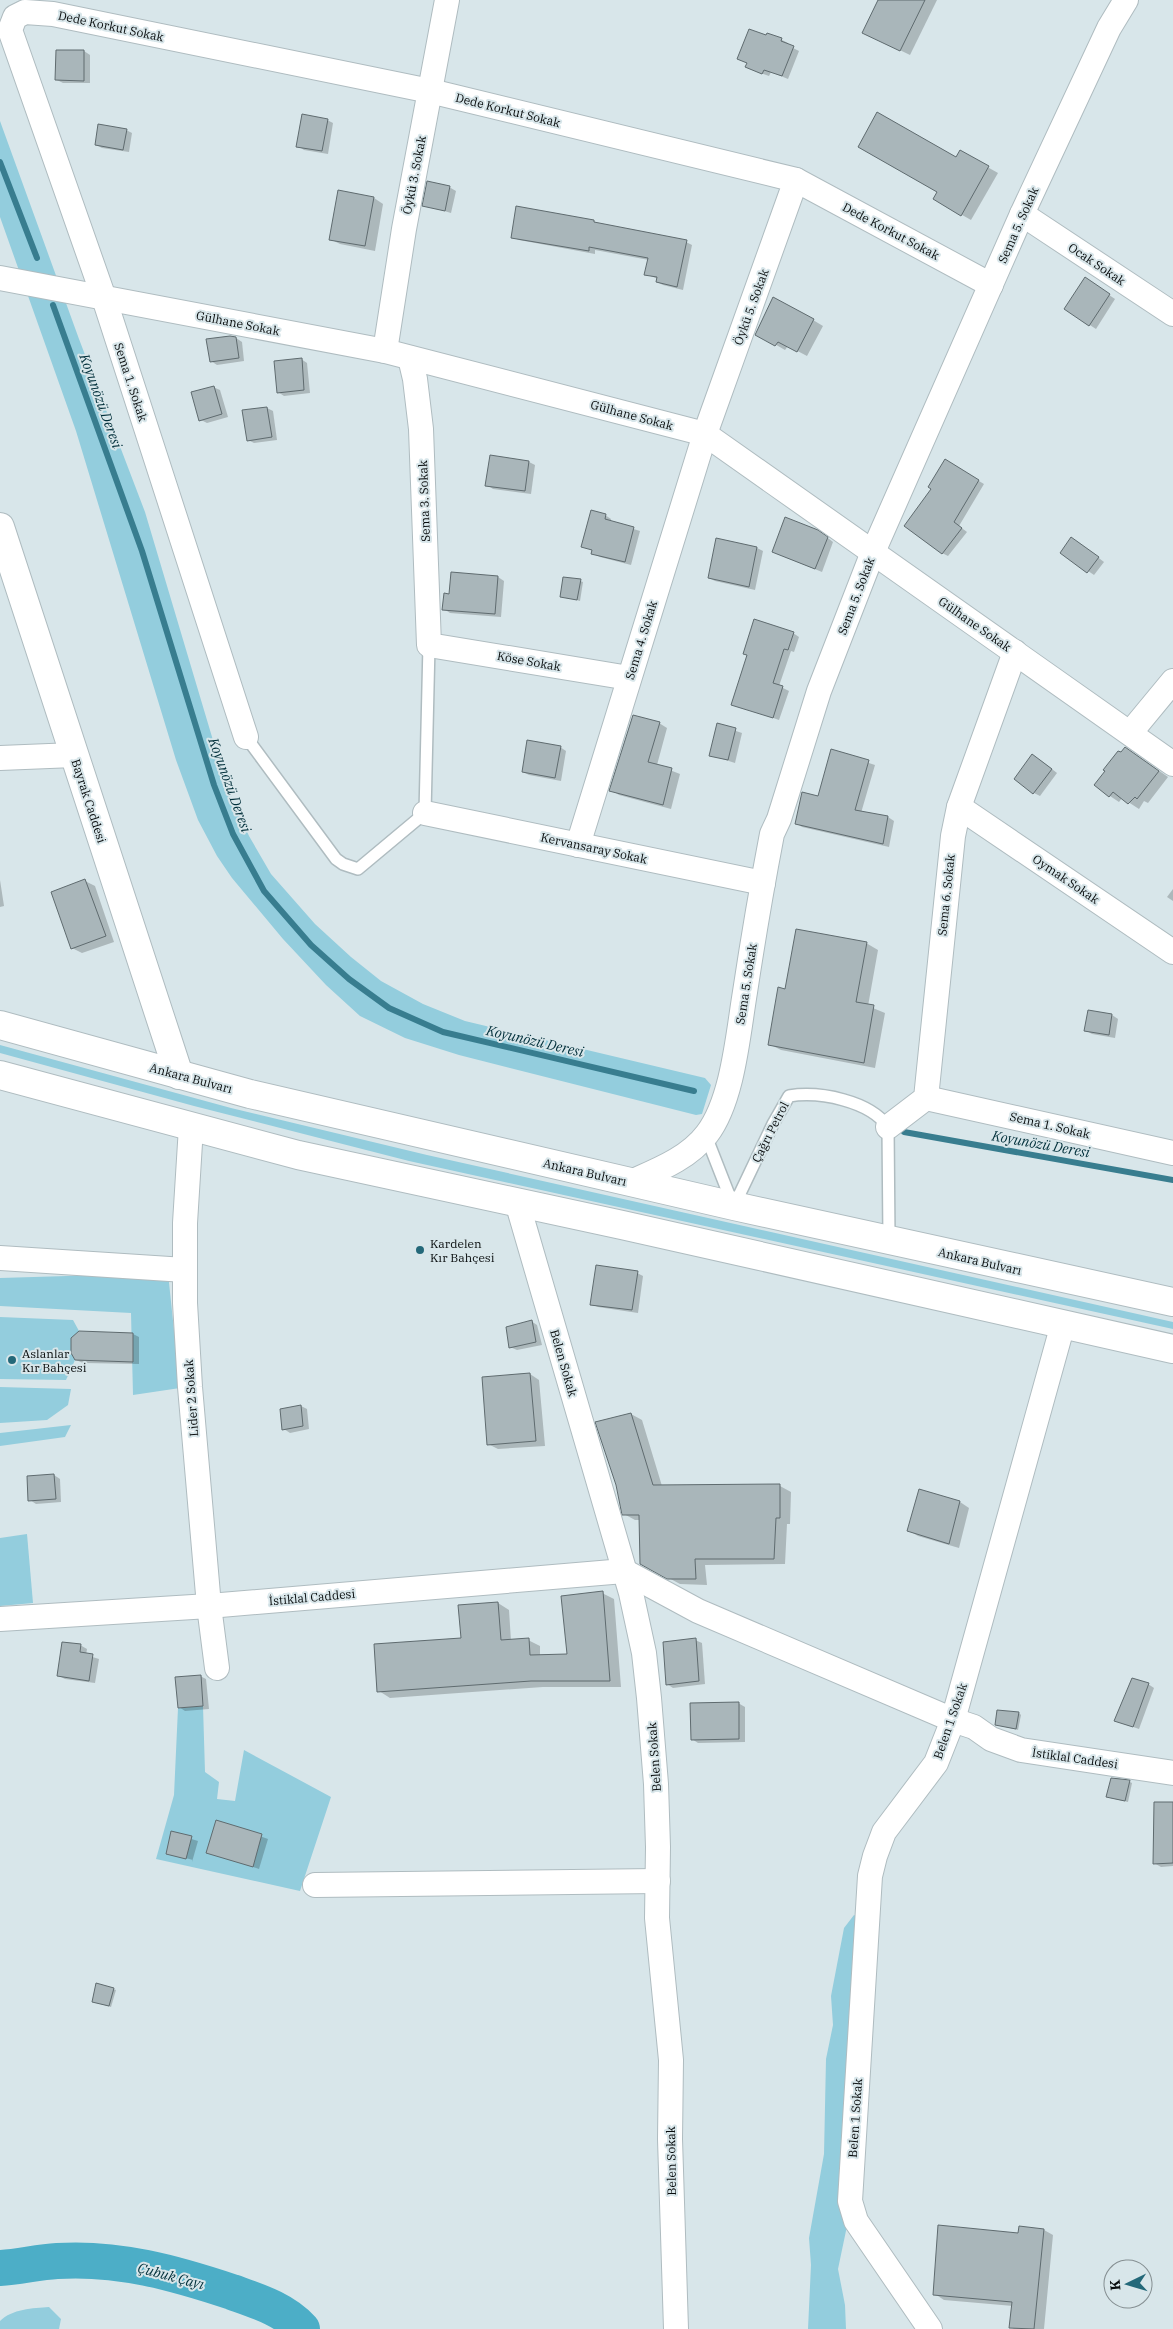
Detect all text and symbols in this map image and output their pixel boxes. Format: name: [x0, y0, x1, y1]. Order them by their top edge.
street label: Dede Korkut Sokak: [57, 7, 165, 45]
street label: Dede Korkut Sokak: [454, 90, 562, 130]
street label: Öykü 3. Sokak: [399, 134, 429, 216]
street label: Sema 5. Sokak: [995, 185, 1041, 265]
street label: Dede Korkut Sokak: [840, 199, 942, 263]
street label: Ocak Sokak: [1066, 239, 1128, 289]
street label: Öykü 5. Sokak: [730, 267, 772, 347]
street label: Gülhane Sokak: [195, 308, 281, 338]
street label: Sema 1. Sokak: [111, 341, 151, 423]
water label: Koyunözü Deresi: [75, 350, 127, 451]
street label: Gülhane Sokak: [589, 397, 675, 433]
street label: Sema 3. Sokak: [415, 460, 433, 542]
street label: Sema 5. Sokak: [834, 555, 878, 637]
street label: Gülhane Sokak: [936, 593, 1014, 655]
street label: Sema 4. Sokak: [622, 599, 660, 681]
street label: Köse Sokak: [496, 648, 562, 674]
water label: Koyunözü Deresi: [204, 734, 256, 835]
street label: Bayrak Caddesi: [68, 757, 110, 845]
street label: Kervansaray Sokak: [539, 829, 649, 867]
street label: Oymak Sokak: [1030, 851, 1102, 907]
street label: Sema 6. Sokak: [934, 854, 958, 936]
street label: Sema 5. Sokak: [732, 942, 760, 1026]
water label: Koyunözü Deresi: [484, 1021, 586, 1061]
street label: Ankara Bulvarı: [148, 1060, 234, 1096]
street label: Çağrı Petrol: [748, 1099, 792, 1165]
street label: Sema 1. Sokak: [1008, 1108, 1092, 1142]
water label: Koyunözü Deresi: [990, 1126, 1092, 1162]
street label: Ankara Bulvarı: [542, 1155, 628, 1189]
place label: Kardelen Kır Bahçesi: [430, 1236, 495, 1265]
marker: Kardelen Kır Bahçesi: [414, 1244, 426, 1256]
street label: Ankara Bulvarı: [937, 1244, 1023, 1278]
street label: Belen Sokak: [547, 1328, 581, 1398]
place label: Aslanlar Kır Bahçesi: [22, 1346, 87, 1375]
marker: Aslanlar Kır Bahçesi: [6, 1354, 18, 1366]
street label: Lider 2 Sokak: [181, 1359, 201, 1437]
street label: İstiklal Caddesi: [268, 1586, 356, 1608]
street label: Belen 1 Sokak: [930, 1681, 970, 1761]
street label: Belen Sokak: [644, 1722, 664, 1792]
street label: İstiklal Caddesi: [1031, 1745, 1119, 1771]
street label: Belen 1 Sokak: [845, 2078, 865, 2158]
street label: Belen Sokak: [663, 2126, 679, 2196]
water label: Çubuk Çayı: [136, 2258, 207, 2294]
north arrow: [1103, 2259, 1153, 2309]
text: K: [1106, 2279, 1124, 2291]

